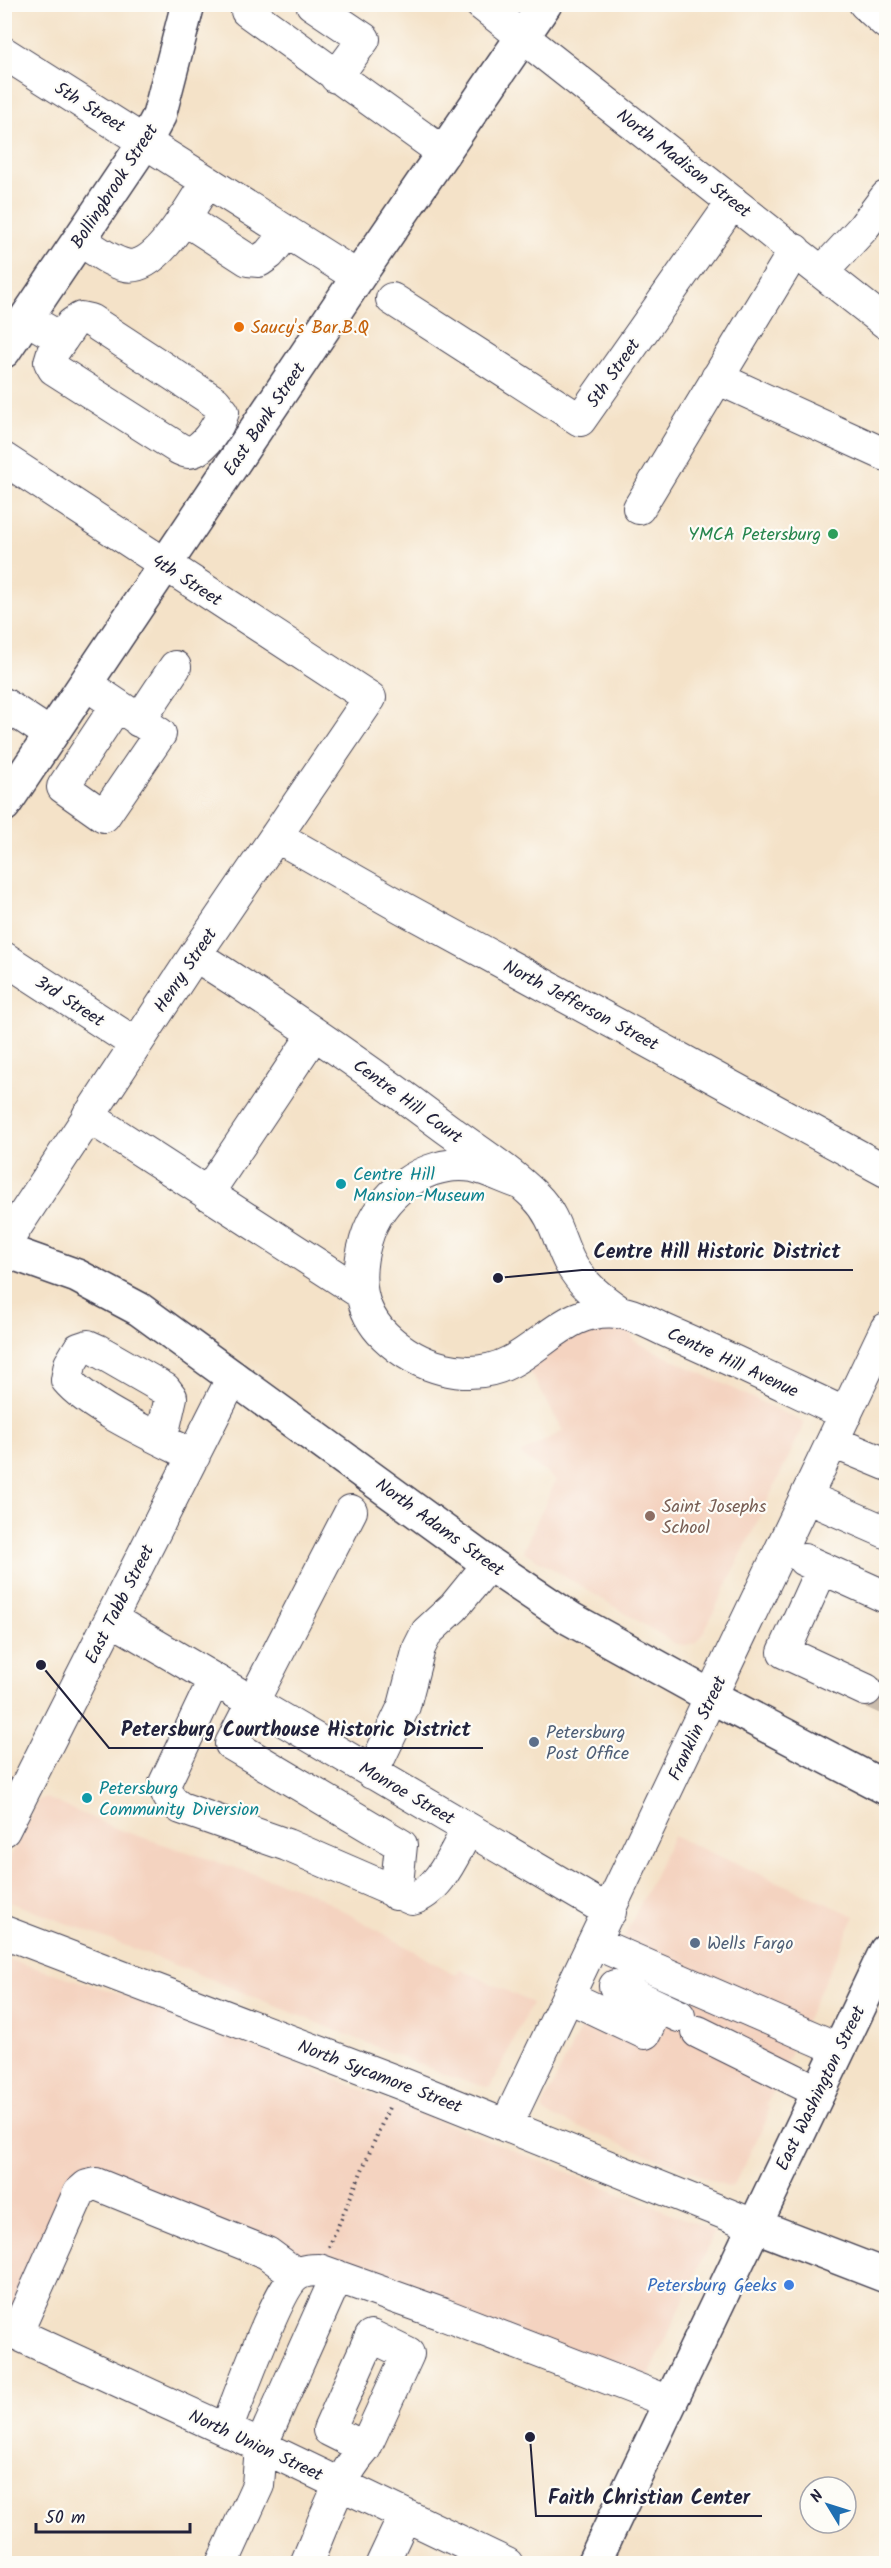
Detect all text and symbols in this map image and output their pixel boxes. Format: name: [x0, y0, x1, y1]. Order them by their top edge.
street label: 5th Street: [48, 75, 131, 142]
street label: North Madison Street: [609, 102, 758, 227]
street label: Bollingbrook Street: [64, 118, 167, 255]
place label: Saucy's Bar.B.Q: [251, 314, 369, 343]
marker: Saucy's Bar.B.Q: [232, 320, 246, 334]
street label: 5th Street: [580, 332, 649, 415]
street label: East Bank Street: [216, 356, 315, 483]
place label: YMCA Petersburg: [688, 521, 821, 550]
marker: YMCA Petersburg: [826, 527, 840, 541]
street label: 4th Street: [145, 547, 228, 616]
street label: Henry Street: [147, 922, 226, 1019]
street label: North Jefferson Street: [497, 953, 664, 1060]
street label: 3rd Street: [29, 969, 111, 1036]
street label: Centre Hill Court: [346, 1052, 469, 1153]
place label: Centre Hill Mansion-Museum: [353, 1161, 485, 1211]
marker: Centre Hill Mansion-Museum: [334, 1177, 348, 1191]
callout: Centre Hill Historic District: [582, 1232, 853, 1270]
text: Centre Hill Historic District: [593, 1237, 842, 1269]
street label: Centre Hill Avenue: [662, 1320, 803, 1407]
street label: North Adams Street: [369, 1471, 511, 1586]
place label: Saint Josephs School: [662, 1493, 767, 1543]
marker: Saint Josephs School: [643, 1509, 657, 1523]
street label: East Tabb Street: [78, 1539, 163, 1669]
street label: Franklin Street: [661, 1670, 736, 1786]
callout: Petersburg Courthouse Historic District: [109, 1710, 483, 1748]
text: Petersburg Courthouse Historic District: [121, 1715, 472, 1747]
place label: Petersburg Post Office: [546, 1719, 629, 1769]
marker: Petersburg Post Office: [527, 1735, 541, 1749]
street label: Monroe Street: [353, 1755, 461, 1834]
place label: Petersburg Community Diversion: [99, 1775, 259, 1825]
marker: Petersburg Community Diversion: [80, 1791, 94, 1805]
place label: Wells Fargo: [707, 1930, 793, 1959]
marker: Wells Fargo: [688, 1936, 702, 1950]
street label: East Washington Street: [769, 2000, 874, 2176]
street label: North Sycamore Street: [293, 2033, 467, 2122]
place label: Petersburg Geeks: [647, 2272, 777, 2301]
marker: Petersburg Geeks: [782, 2278, 796, 2292]
street label: North Union Street: [183, 2402, 328, 2491]
north arrow: [798, 2475, 858, 2535]
callout: Faith Christian Center: [536, 2478, 762, 2516]
text: Faith Christian Center: [548, 2483, 751, 2515]
text: N: [804, 2485, 830, 2508]
scale bar: [36, 2496, 190, 2534]
text: 50 m: [45, 2504, 85, 2533]

